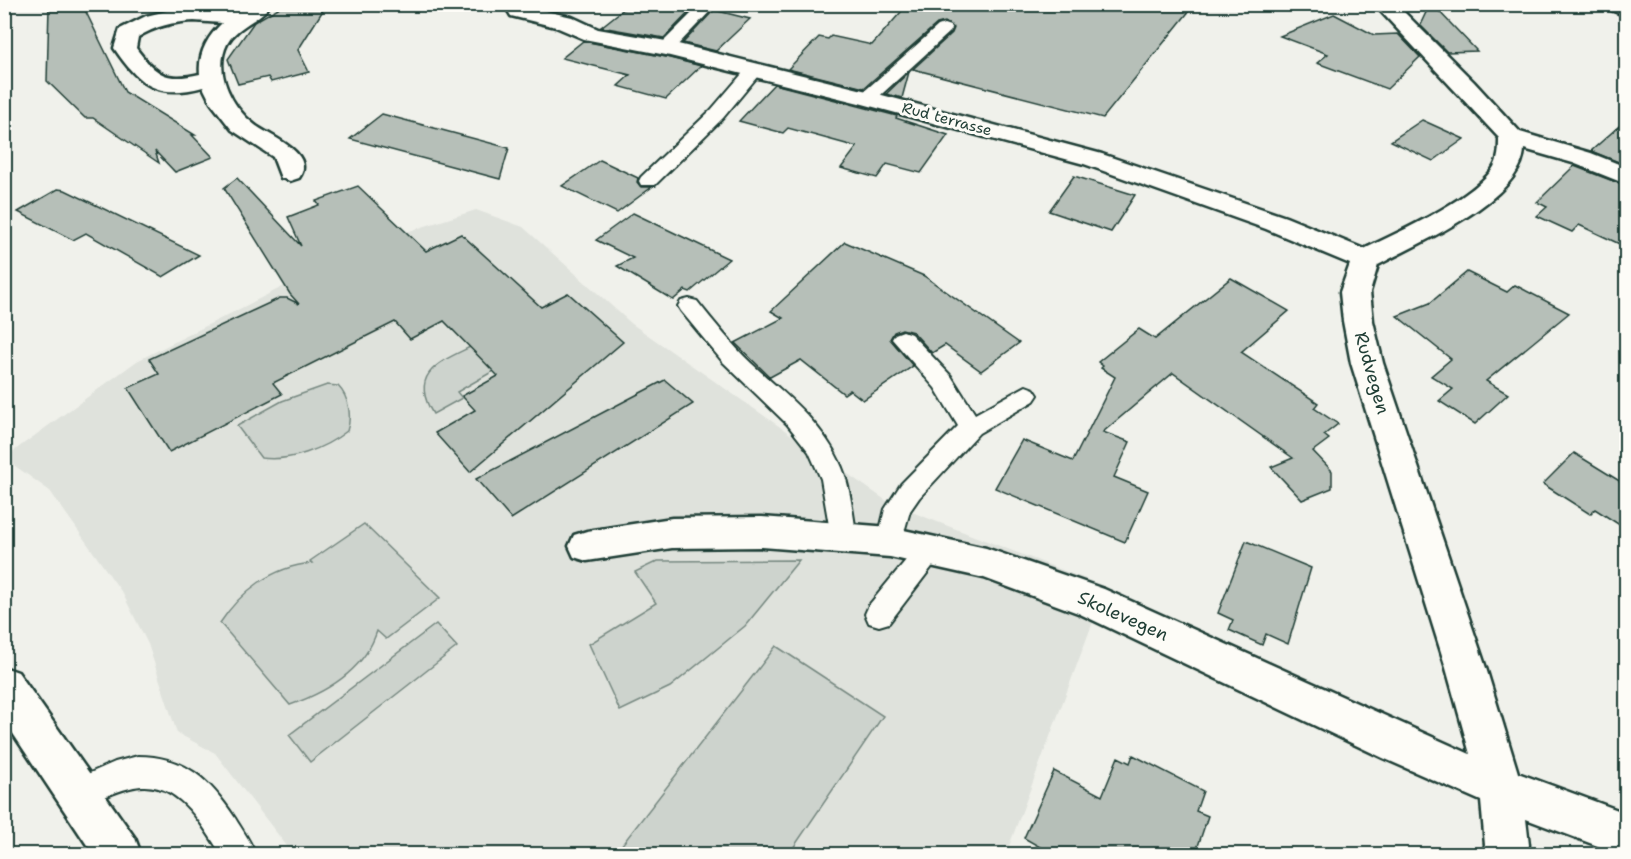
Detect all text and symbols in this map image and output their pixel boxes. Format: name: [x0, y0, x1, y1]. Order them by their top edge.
street label: Rud terrasse: [900, 97, 994, 141]
street label: Rudvegen: [1349, 329, 1395, 417]
street label: Skolevegen: [1074, 585, 1172, 647]

